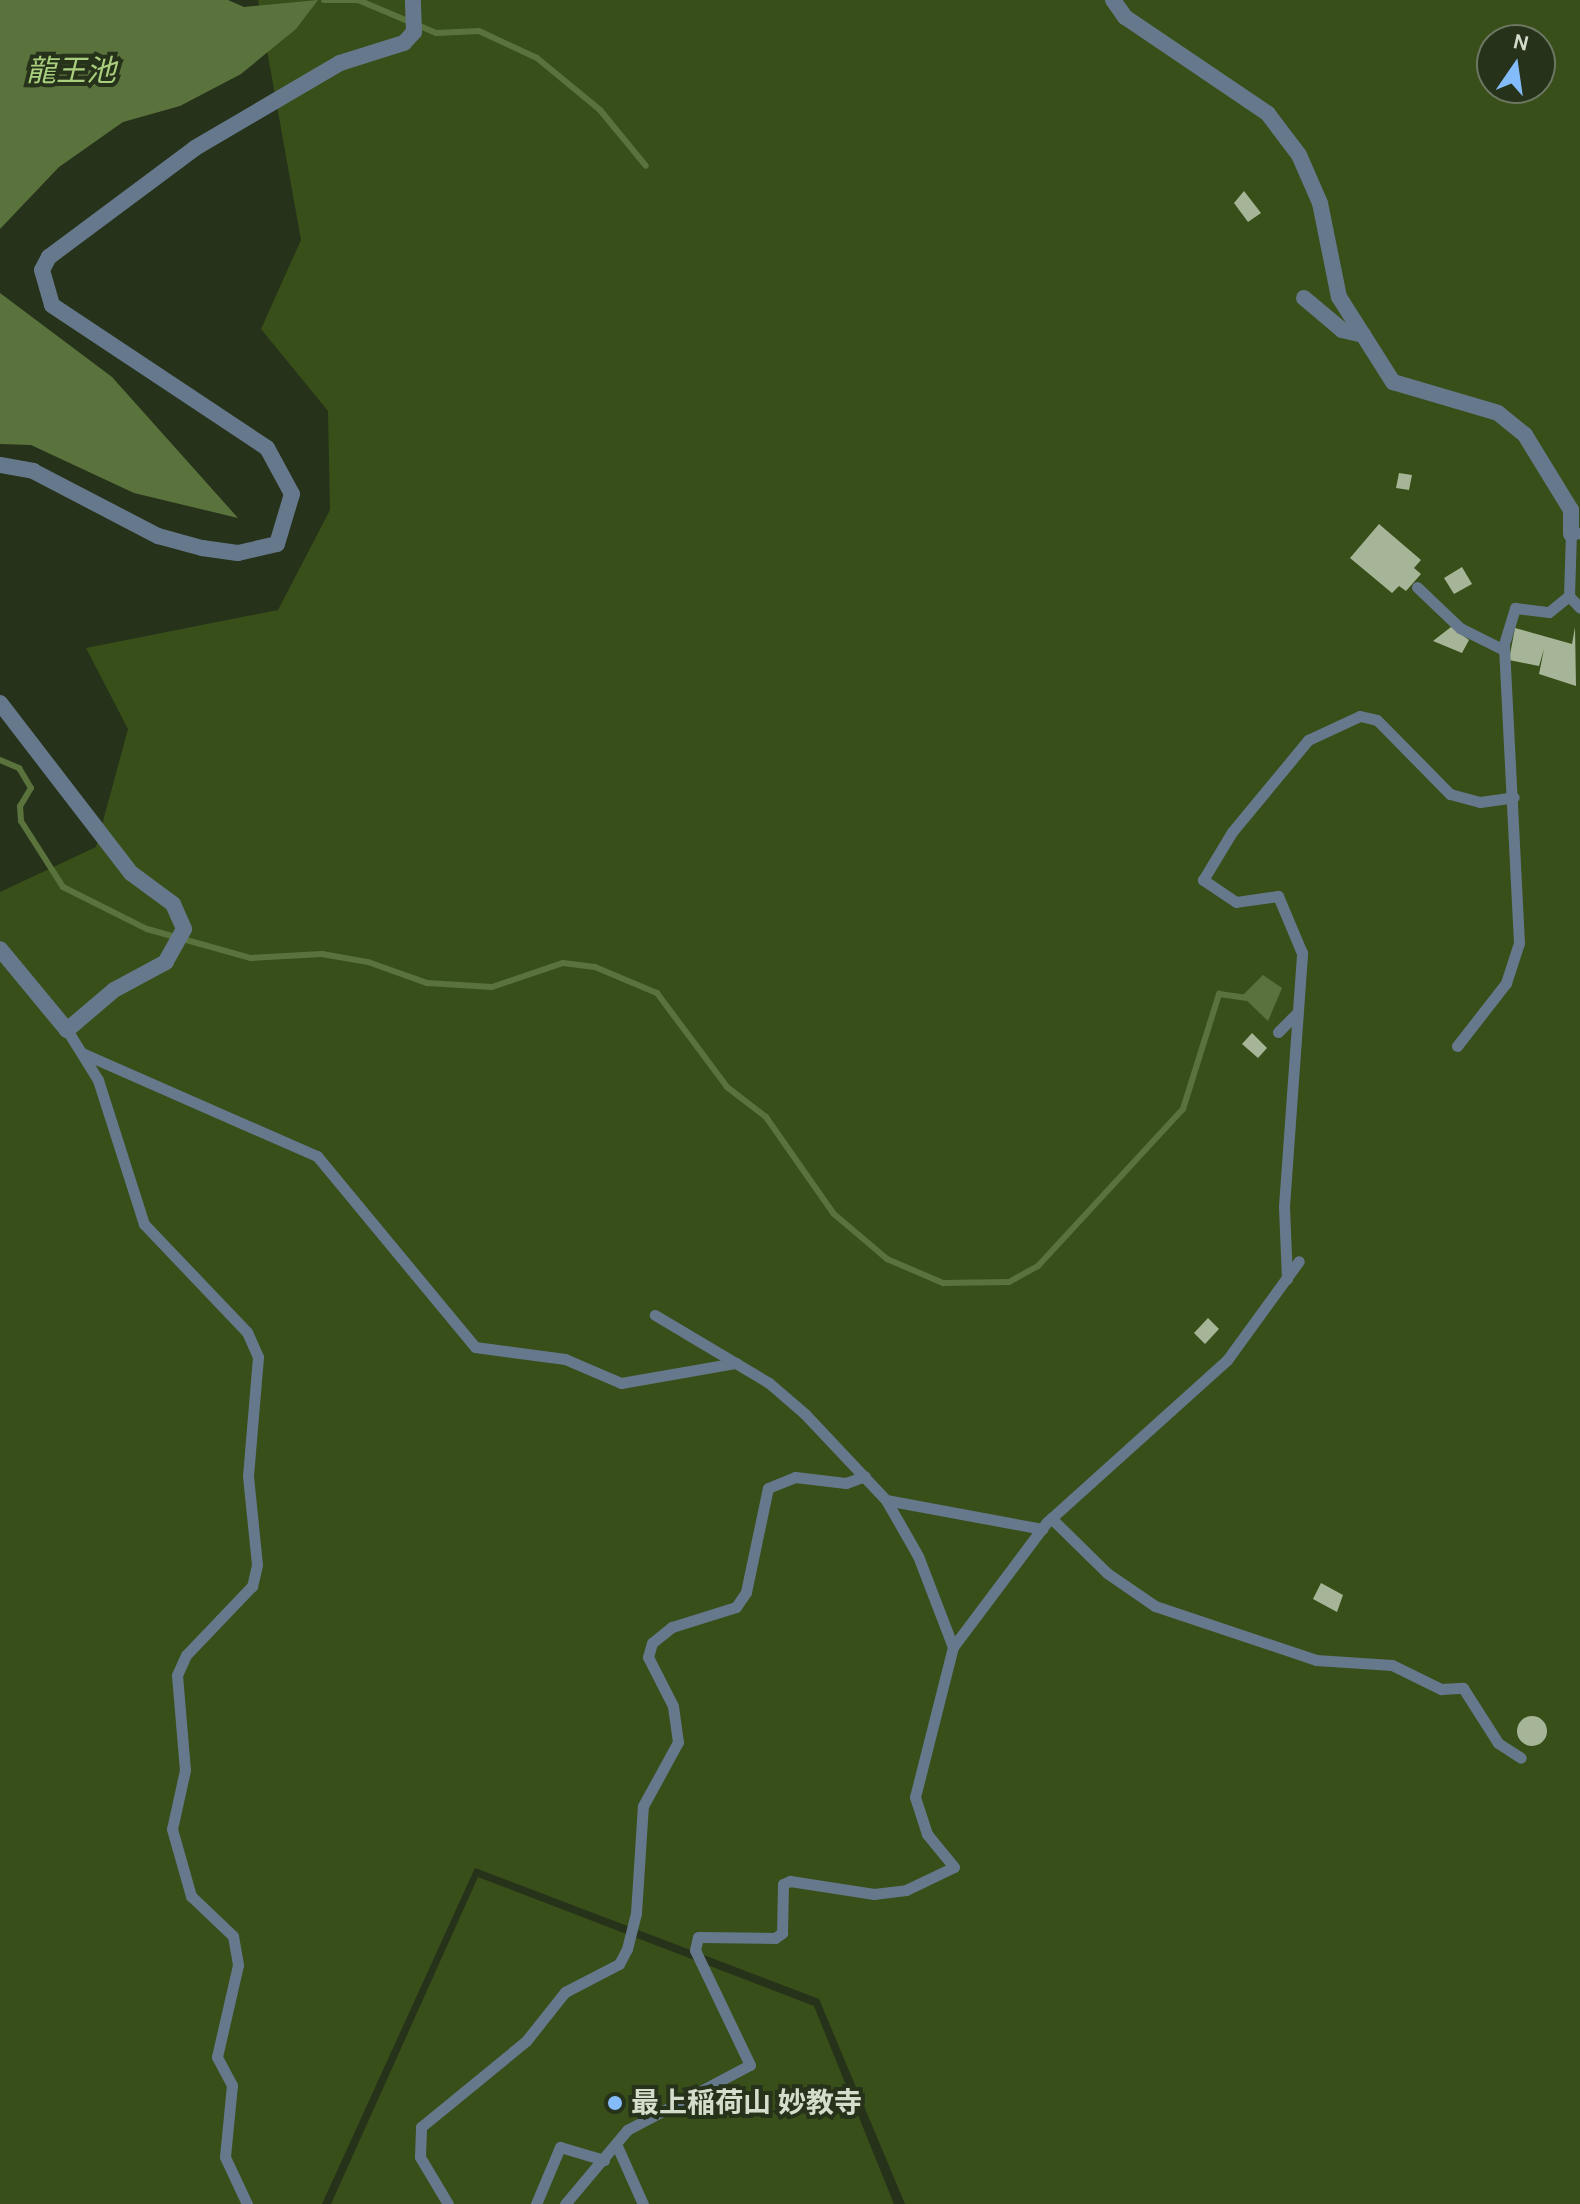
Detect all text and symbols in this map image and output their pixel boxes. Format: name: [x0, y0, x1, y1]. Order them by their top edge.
north arrow: [1476, 24, 1556, 104]
text: N: [1510, 28, 1532, 57]
water label: 龍王池: [26, 53, 116, 89]
place label: 最上稲荷山 妙教寺: [631, 2086, 862, 2120]
marker: 最上稲荷山 妙教寺: [606, 2094, 624, 2112]

